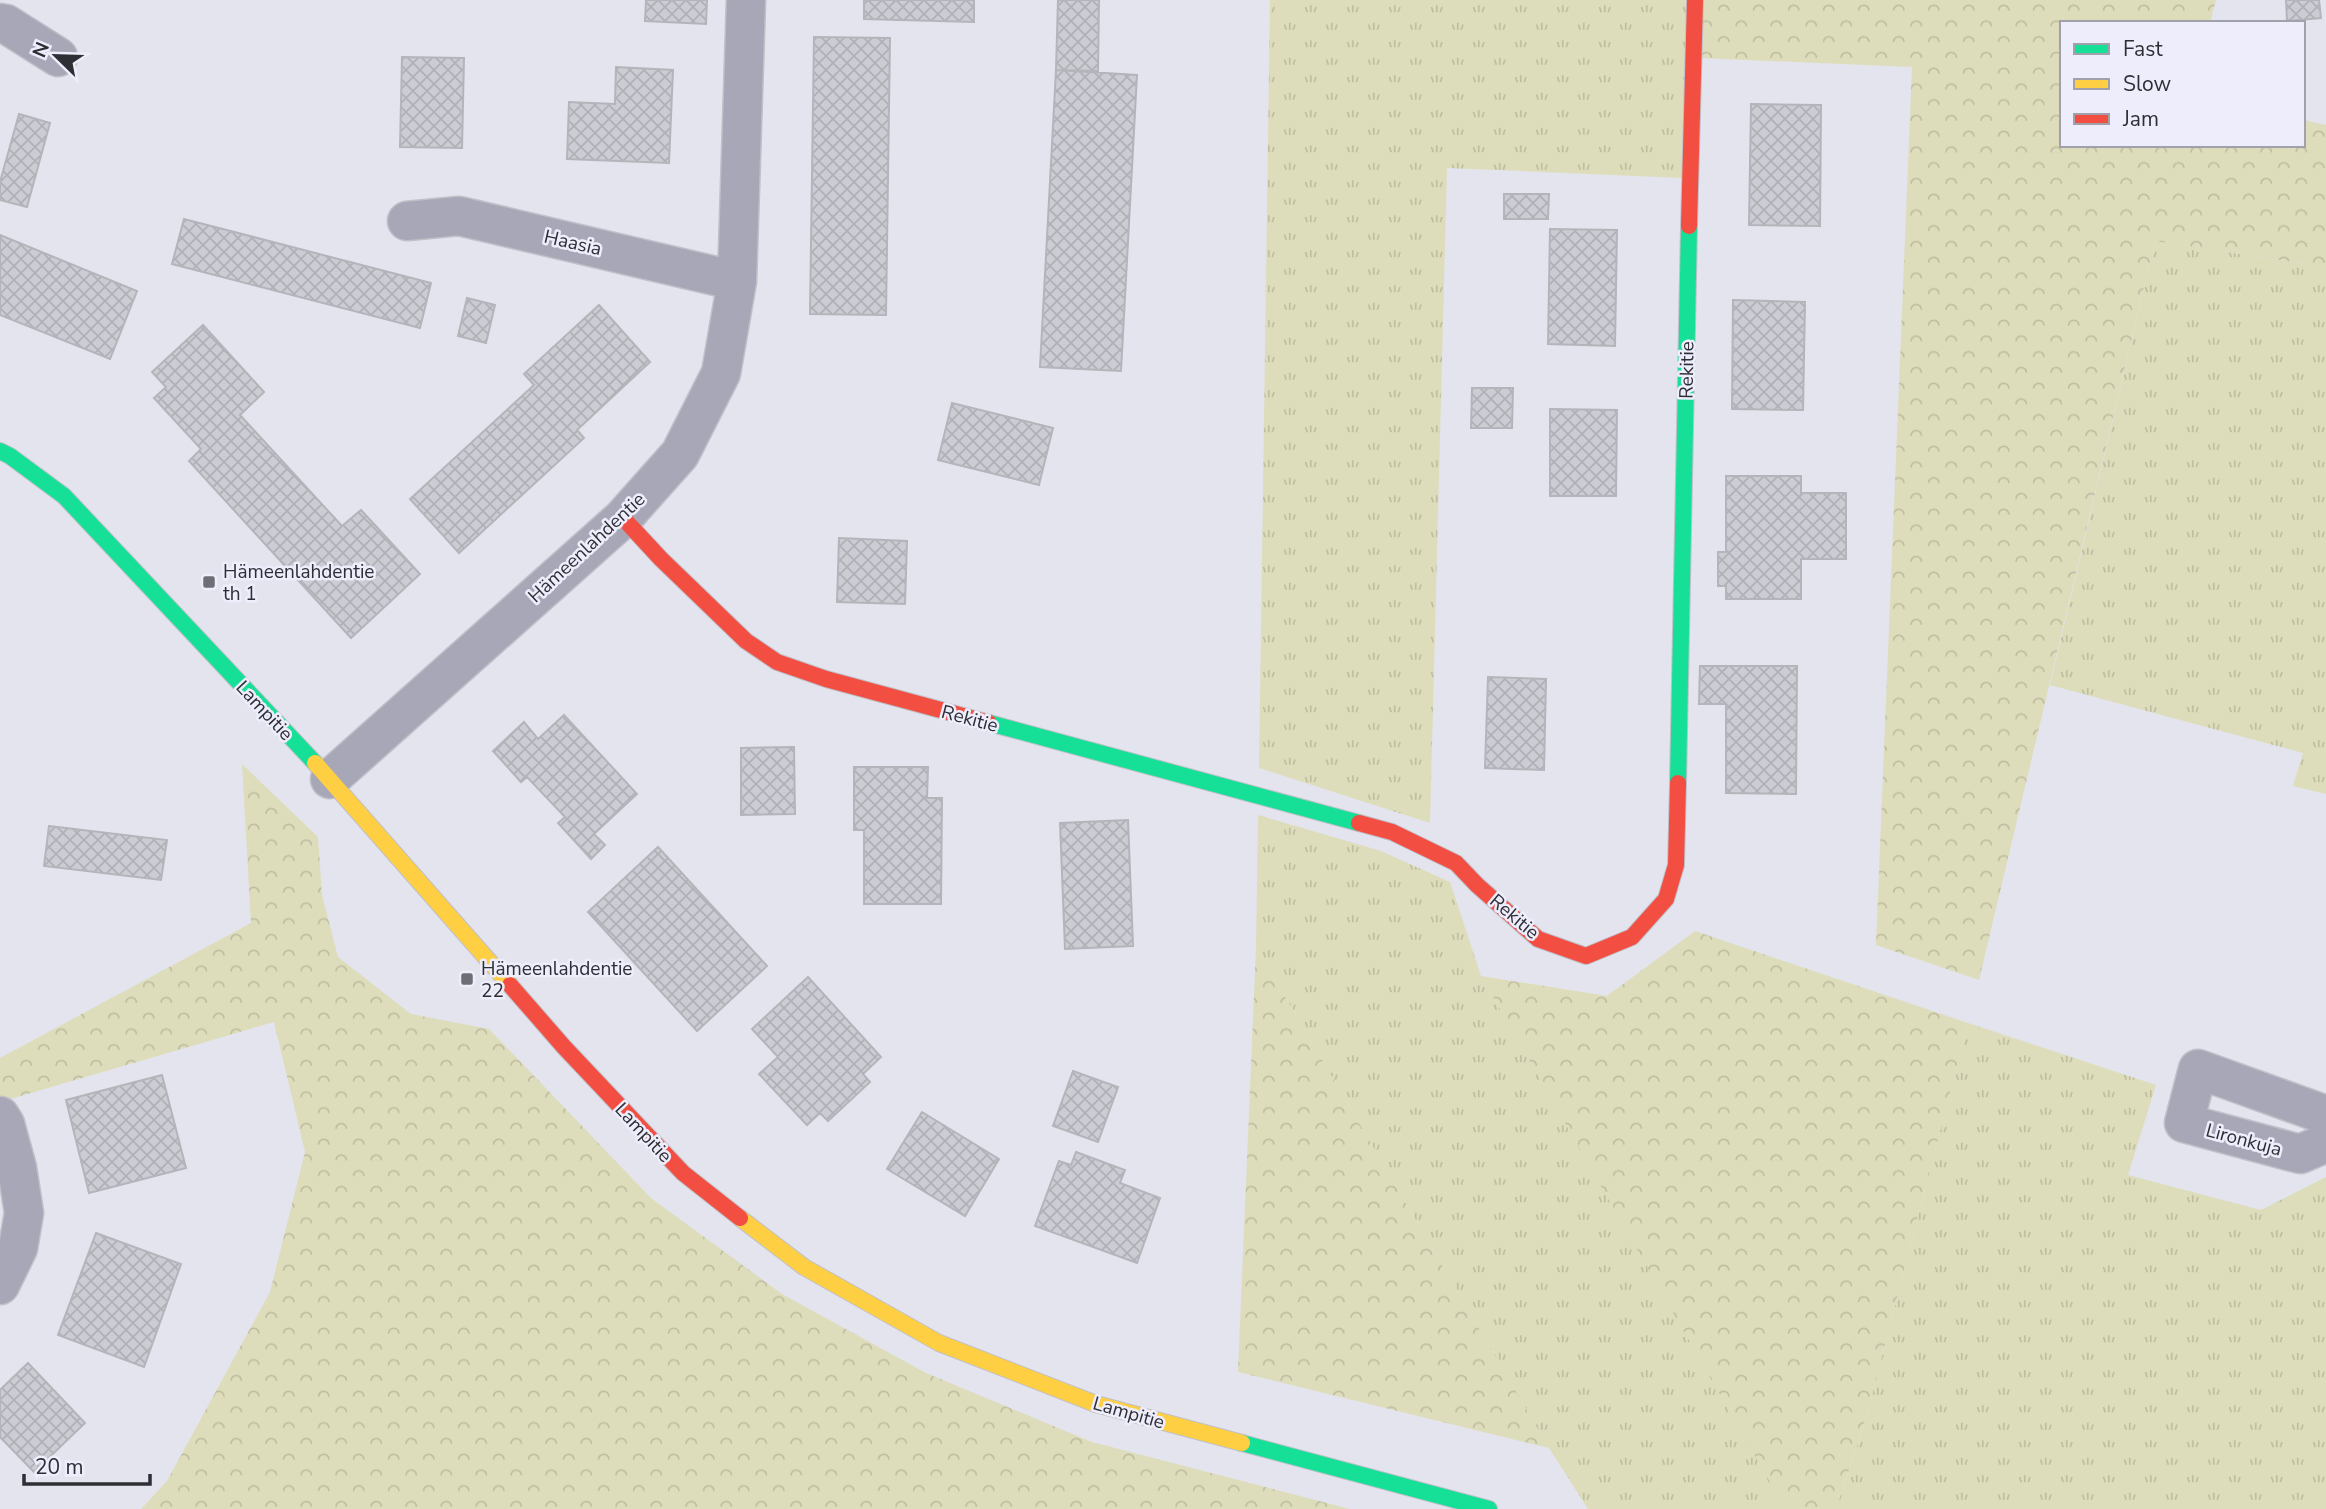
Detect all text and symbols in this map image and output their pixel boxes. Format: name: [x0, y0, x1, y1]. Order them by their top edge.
north arrow: [21, 21, 91, 91]
legend: [2060, 21, 2305, 147]
text: Fast: [2123, 35, 2163, 63]
text: N: [27, 38, 56, 61]
text: Slow: [2123, 70, 2172, 98]
text: Jam: [2122, 105, 2159, 133]
street label: Haasia: [541, 224, 604, 262]
street label: Rekitie: [1673, 341, 1701, 399]
street label: Hämeenlahdentie: [522, 487, 651, 609]
place label: Hämeenlahdentie th 1: [223, 559, 374, 607]
marker: Hämeenlahdentie th 1: [201, 574, 217, 590]
street label: Lampitie: [230, 675, 299, 746]
street label: Rekitie: [939, 699, 1001, 739]
street label: Rekitie: [1484, 888, 1545, 945]
place label: Hämeenlahdentie 22: [481, 956, 632, 1004]
marker: Hämeenlahdentie 22: [459, 971, 475, 987]
street label: Lampitie: [609, 1097, 678, 1168]
street label: Lironkuja: [2203, 1117, 2285, 1163]
street label: Lampitie: [1090, 1390, 1168, 1436]
scale bar: [24, 1442, 150, 1486]
text: 20 m: [35, 1453, 84, 1481]

